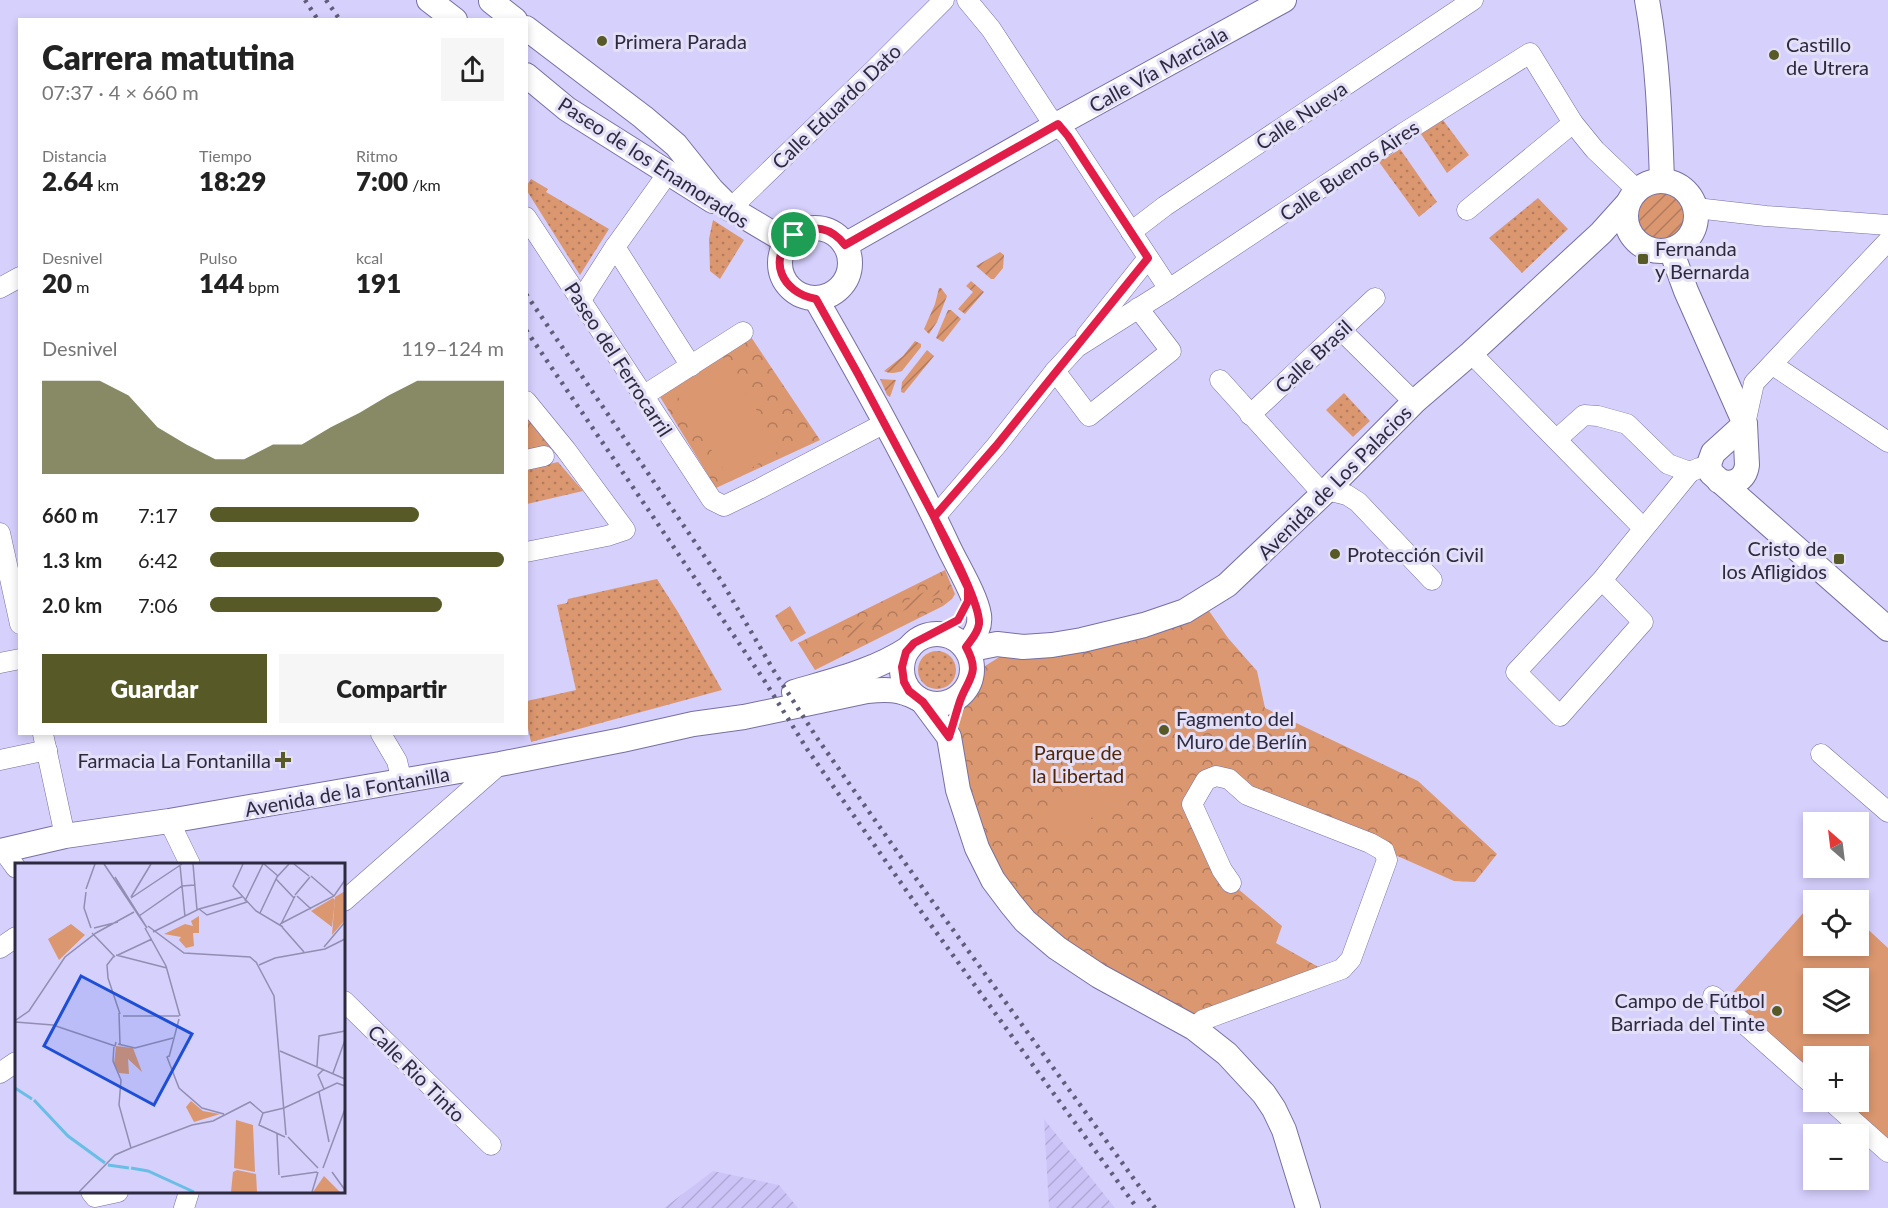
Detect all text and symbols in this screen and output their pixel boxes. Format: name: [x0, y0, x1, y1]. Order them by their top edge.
street label: Calle Vía Marciala: [1085, 21, 1231, 117]
place label: Primera Parada: [614, 29, 747, 53]
place label: Castillo de Utrera: [1786, 32, 1869, 79]
marker: Primera Parada: [595, 34, 609, 48]
text: Carrera matutina: [42, 37, 295, 77]
button: share: [441, 38, 504, 101]
street label: Calle Eduardo Dato: [767, 38, 905, 174]
marker: Castillo de Utrera: [1767, 48, 1781, 62]
street label: Calle Nueva: [1251, 76, 1351, 154]
text: 07:37 · 4 × 660 m: [42, 80, 199, 104]
street label: Paseo de los Enamorados: [554, 91, 754, 233]
street label: Calle Buenos Aires: [1275, 115, 1423, 225]
text: Distancia: [42, 146, 107, 165]
text: Tiempo: [199, 146, 252, 165]
text: Ritmo: [356, 146, 398, 165]
text: 2.64: [42, 165, 93, 197]
text: 18:29: [199, 165, 266, 197]
text: 7:00: [356, 165, 408, 197]
text: km: [93, 175, 119, 194]
text: /km: [408, 175, 441, 194]
pin: [768, 209, 819, 260]
icon: arrive: [777, 218, 810, 251]
place label: Fernanda y Bernarda: [1655, 236, 1750, 283]
text: Desnivel: [42, 248, 102, 267]
text: Pulso: [199, 248, 237, 267]
text: kcal: [356, 248, 383, 267]
marker: Fernanda y Bernarda: [1636, 252, 1650, 266]
text: 20: [42, 267, 72, 299]
text: 144: [199, 267, 244, 299]
text: 191: [356, 267, 401, 299]
text: m: [72, 277, 89, 296]
text: bpm: [244, 277, 279, 296]
street label: Paseo del Ferrocarril: [560, 277, 678, 441]
street label: Calle Brasil: [1270, 314, 1356, 398]
text: Desnivel: [42, 336, 118, 360]
text: 119–124 m: [401, 336, 504, 360]
street label: Avenida de Los Palacios: [1252, 400, 1416, 564]
text: 660 m: [42, 503, 98, 527]
text: 7:17: [138, 503, 178, 527]
place label: Cristo de los Afligidos: [1722, 536, 1827, 583]
place label: Protección Civil: [1347, 542, 1484, 566]
marker: Protección Civil: [1328, 547, 1342, 561]
text: 1.3 km: [42, 548, 102, 572]
text: 6:42: [138, 548, 178, 572]
marker: Cristo de los Afligidos: [1832, 552, 1846, 566]
text: 2.0 km: [42, 593, 102, 617]
text: 7:06: [138, 593, 178, 617]
button: Guardar: [42, 654, 267, 723]
button: Compartir: [279, 654, 504, 723]
place label: Fagmento del Muro de Berlín: [1176, 706, 1307, 753]
marker: Fagmento del Muro de Berlín: [1157, 723, 1171, 737]
park label: Parque de la Libertad: [1032, 740, 1124, 787]
place label: Farmacia La Fontanilla: [78, 748, 271, 772]
marker: Farmacia La Fontanilla: [276, 753, 290, 767]
street label: Avenida de la Fontanilla: [243, 761, 451, 821]
north arrow: [1803, 812, 1869, 878]
map controls: [1803, 812, 1869, 1190]
inset map: [15, 863, 345, 1193]
button: locate: [1803, 890, 1869, 956]
button: layers: [1803, 968, 1869, 1034]
place label: Campo de Fútbol Barriada del Tinte: [1610, 988, 1765, 1035]
marker: Campo de Fútbol Barriada del Tinte: [1770, 1004, 1784, 1018]
street label: Calle Rio Tinto: [363, 1019, 471, 1127]
button: +: [1803, 1046, 1869, 1112]
button: −: [1803, 1124, 1869, 1190]

